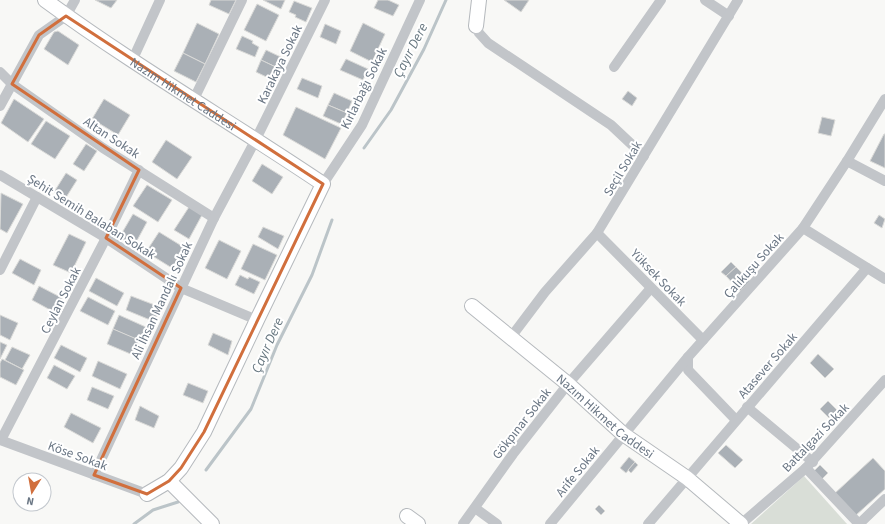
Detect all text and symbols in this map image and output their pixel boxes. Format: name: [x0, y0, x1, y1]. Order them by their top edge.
water label: Çayır Dere: [389, 19, 433, 81]
street label: Karakaya Sokak: [253, 21, 307, 107]
street label: Kırlarbağı Sokak: [336, 44, 392, 132]
street label: Nazım Hikmet Caddesi: [126, 53, 239, 135]
street label: Altan Sokak: [80, 113, 144, 163]
street label: Seçil Sokak: [599, 137, 647, 200]
street label: Şehit Semih Balaban Sokak: [24, 170, 160, 264]
street label: Çalıkuşu Sokak: [720, 229, 788, 302]
street label: Ali İhsan Mandalı Sokak: [127, 238, 197, 362]
street label: Yüksek Sokak: [626, 244, 691, 311]
street label: Ceylan Sokak: [36, 263, 86, 337]
water label: Çayır Dere: [247, 314, 289, 376]
street label: Atasever Sokak: [734, 328, 802, 403]
street label: Nazım Hikmet Caddesi: [552, 370, 658, 463]
street label: Gökpınar Sokak: [488, 384, 556, 463]
street label: Battalgazi Sokak: [778, 399, 854, 476]
street label: Köse Sokak: [45, 437, 110, 475]
street label: Arife Sokak: [552, 442, 604, 501]
north arrow: [12, 472, 52, 512]
text: N: [25, 493, 35, 509]

